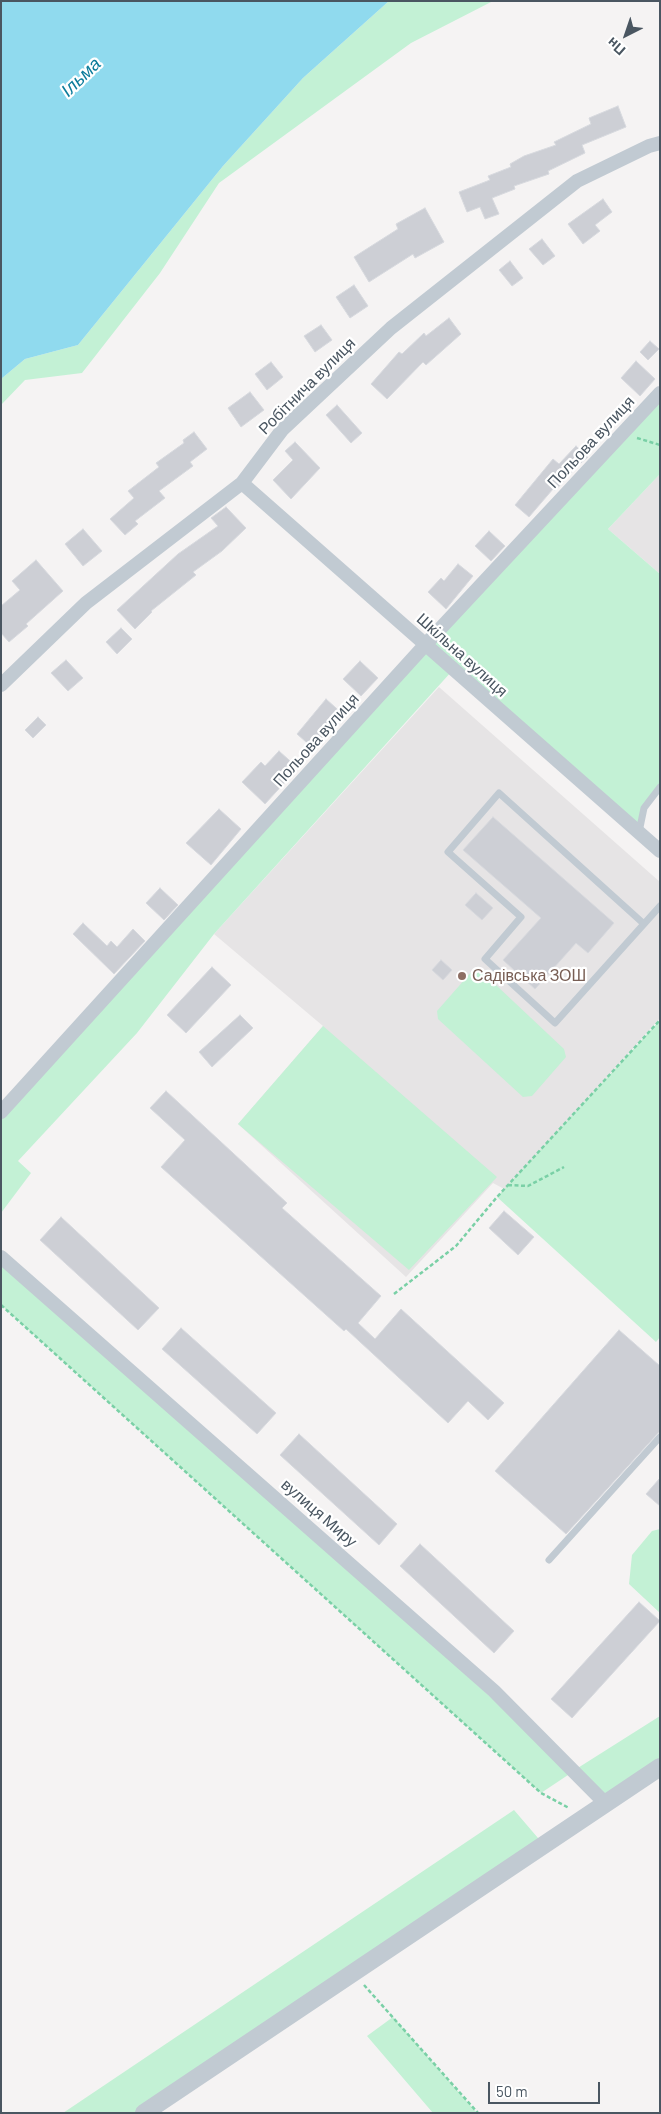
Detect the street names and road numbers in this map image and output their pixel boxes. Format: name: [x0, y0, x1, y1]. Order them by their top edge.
street label: Робітнича вулиця: [255, 334, 359, 438]
street label: Польова вулиця: [543, 392, 639, 492]
street label: Шкільна вулиця: [413, 609, 511, 701]
street label: Польова вулиця: [269, 689, 363, 791]
street label: вулиця Миру: [277, 1475, 361, 1551]

